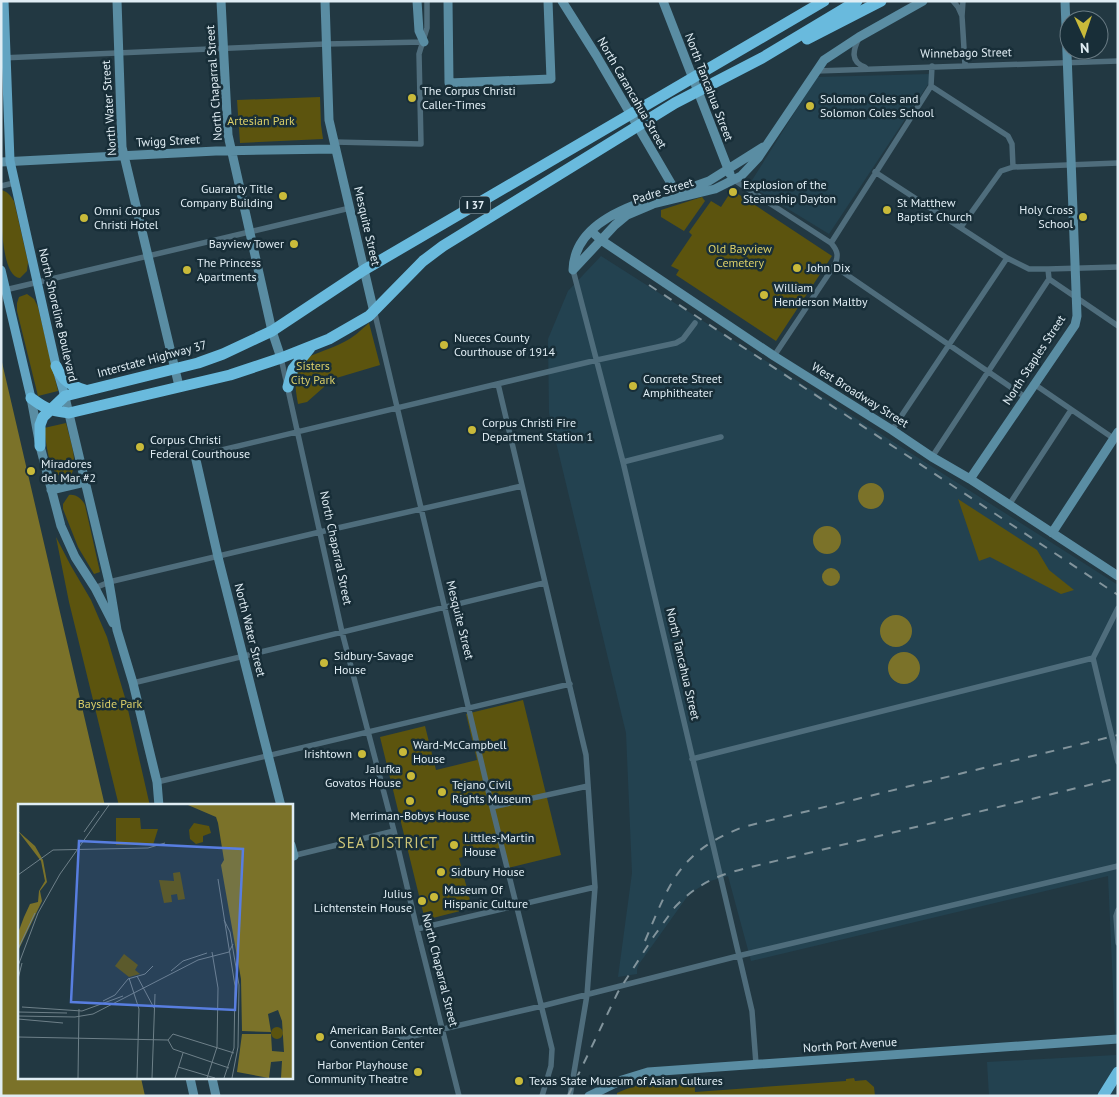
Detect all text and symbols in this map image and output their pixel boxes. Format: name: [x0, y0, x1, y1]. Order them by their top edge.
north arrow: [1059, 10, 1109, 60]
street label: North Chaparral Street: [202, 25, 225, 141]
street label: North Tancahua Street: [682, 31, 737, 143]
street label: North Carancahua Street: [594, 34, 670, 151]
text: N: [1080, 39, 1090, 57]
street label: Winnebago Street: [920, 44, 1012, 61]
street label: North Water Street: [98, 60, 119, 156]
place label: The Corpus Christi Caller-Times: [422, 83, 516, 112]
place label: Solomon Coles and Solomon Coles School: [820, 91, 935, 120]
marker: The Corpus Christi Caller-Times: [406, 92, 418, 104]
marker: Solomon Coles and Solomon Coles School: [804, 100, 816, 112]
park label: Artesian Park: [227, 113, 295, 128]
street label: Twigg Street: [136, 131, 200, 150]
street label: Padre Street: [631, 174, 695, 207]
place label: Explosion of the Steamship Dayton: [743, 177, 836, 206]
place label: Guaranty Title Company Building: [180, 181, 273, 210]
street label: Mesquite Street: [351, 185, 384, 267]
marker: Explosion of the Steamship Dayton: [727, 186, 739, 198]
marker: Guaranty Title Company Building: [277, 190, 289, 202]
place label: St Matthew Baptist Church: [897, 195, 972, 224]
road number: I 37: [460, 196, 490, 214]
place label: Holy Cross School: [1019, 202, 1073, 231]
place label: Omni Corpus Christi Hotel: [94, 203, 160, 232]
marker: St Matthew Baptist Church: [881, 204, 893, 216]
marker: Holy Cross School: [1077, 211, 1089, 223]
marker: Omni Corpus Christi Hotel: [78, 212, 90, 224]
place label: Bayview Tower: [209, 236, 284, 251]
marker: Bayview Tower: [288, 238, 300, 250]
park label: Old Bayview Cemetery: [708, 241, 772, 270]
street label: North Shoreline Boulevard: [36, 247, 81, 383]
place label: The Princess Apartments: [197, 255, 261, 284]
place label: John Dix: [806, 260, 851, 275]
marker: John Dix: [791, 262, 803, 274]
marker: The Princess Apartments: [181, 264, 193, 276]
place label: William Henderson Maltby: [774, 280, 868, 309]
marker: William Henderson Maltby: [758, 289, 770, 301]
street label: North Staples Street: [999, 312, 1068, 408]
place label: Nueces County Courthouse of 1914: [454, 330, 556, 359]
street label: Interstate Highway 37: [95, 337, 208, 380]
marker: Nueces County Courthouse of 1914: [438, 339, 450, 351]
park label: Sisters City Park: [291, 358, 336, 387]
street label: West Broadway Street: [809, 359, 912, 431]
place label: Concrete Street Amphitheater: [643, 371, 722, 400]
marker: Concrete Street Amphitheater: [627, 380, 639, 392]
place label: Corpus Christi Fire Department Station 1: [482, 415, 593, 444]
marker: Corpus Christi Fire Department Station 1: [466, 424, 478, 436]
place label: Corpus Christi Federal Courthouse: [150, 432, 250, 461]
marker: Corpus Christi Federal Courthouse: [134, 441, 146, 453]
place label: Miradores del Mar #2: [41, 456, 96, 485]
marker: Miradores del Mar #2: [25, 465, 37, 477]
street label: North Chaparral Street: [317, 490, 356, 606]
street label: Mesquite Street: [443, 579, 478, 661]
street label: North Water Street: [232, 582, 269, 678]
street label: North Tancahua Street: [663, 606, 704, 721]
place label: Sidbury-Savage House: [334, 648, 414, 677]
marker: Sidbury-Savage House: [318, 657, 330, 669]
park label: Bayside Park: [78, 696, 143, 711]
place label: Ward-McCampbell House: [413, 737, 507, 766]
place label: Irishtown: [304, 746, 352, 761]
marker: Ward-McCampbell House: [397, 746, 409, 758]
marker: Irishtown: [356, 748, 368, 760]
place label: Jalufka Govatos House: [325, 761, 401, 790]
marker: Jalufka Govatos House: [405, 770, 417, 782]
place label: Tejano Civil Rights Museum: [452, 777, 531, 806]
marker: Tejano Civil Rights Museum: [436, 786, 448, 798]
marker: Merriman-Bobys House: [404, 795, 416, 807]
inset map: [18, 804, 292, 1080]
place label: Merriman-Bobys House: [350, 808, 470, 823]
place label: Littles-Martin House: [464, 830, 534, 859]
district label: SEA DISTRICT: [338, 833, 438, 852]
marker: Littles-Martin House: [448, 839, 460, 851]
place label: Sidbury House: [451, 864, 525, 879]
marker: Sidbury House: [435, 866, 447, 878]
place label: Museum Of Hispanic Culture: [444, 882, 528, 911]
place label: Julius Lichtenstein House: [314, 886, 412, 915]
marker: Museum Of Hispanic Culture: [428, 891, 440, 903]
marker: Julius Lichtenstein House: [416, 895, 428, 907]
street label: North Chaparral Street: [419, 912, 462, 1028]
place label: American Bank Center Convention Center: [330, 1022, 443, 1051]
marker: American Bank Center Convention Center: [314, 1031, 326, 1043]
street label: North Port Avenue: [802, 1034, 898, 1055]
place label: Harbor Playhouse Community Theatre: [308, 1057, 408, 1086]
marker: Harbor Playhouse Community Theatre: [412, 1066, 424, 1078]
place label: Texas State Museum of Asian Cultures: [529, 1073, 723, 1088]
marker: Texas State Museum of Asian Cultures: [513, 1075, 525, 1087]

